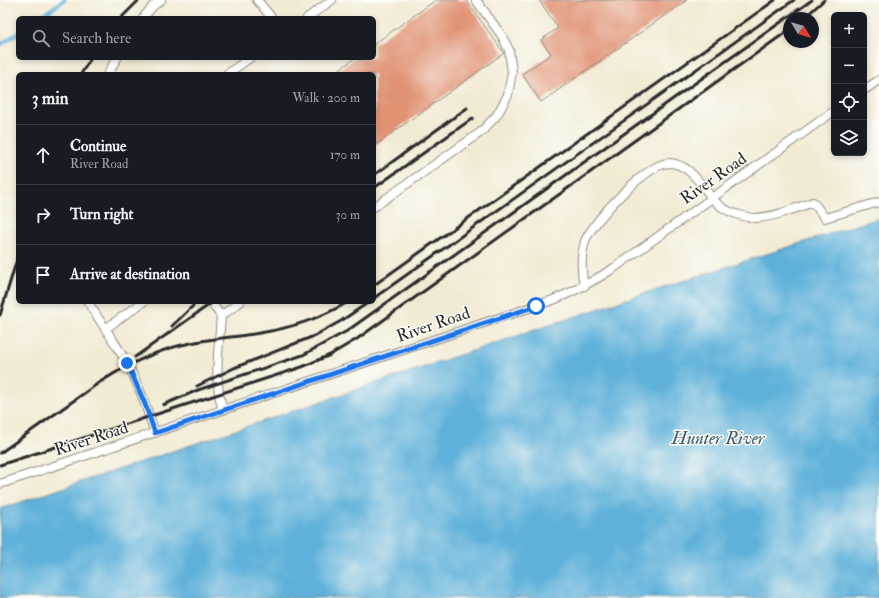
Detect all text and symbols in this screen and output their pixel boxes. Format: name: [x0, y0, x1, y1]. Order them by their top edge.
north arrow: [783, 12, 819, 48]
map controls: [831, 12, 867, 156]
button: +: [831, 12, 867, 48]
search box: [16, 16, 376, 60]
icon: search: [30, 27, 52, 49]
text: Search here: [62, 29, 131, 48]
button: −: [831, 48, 867, 84]
button: locate: [831, 84, 867, 120]
text: 3 min: [32, 88, 69, 109]
text: Walk · 200 m: [292, 90, 360, 106]
button: layers: [831, 120, 867, 156]
text: Continue: [70, 137, 126, 156]
icon: ahead: [32, 144, 54, 166]
text: 170 m: [330, 147, 360, 163]
street label: River Road: [676, 148, 751, 209]
text: River Road: [70, 156, 128, 172]
icon: right: [32, 204, 54, 226]
text: Turn right: [70, 205, 133, 224]
text: 30 m: [336, 207, 360, 223]
icon: arrive: [32, 264, 54, 286]
text: Arrive at destination: [70, 265, 190, 284]
route start: [527, 297, 545, 315]
street label: River Road: [394, 302, 473, 347]
route end: [118, 354, 136, 372]
street label: River Road: [52, 416, 131, 460]
water label: Hunter River: [670, 427, 766, 450]

